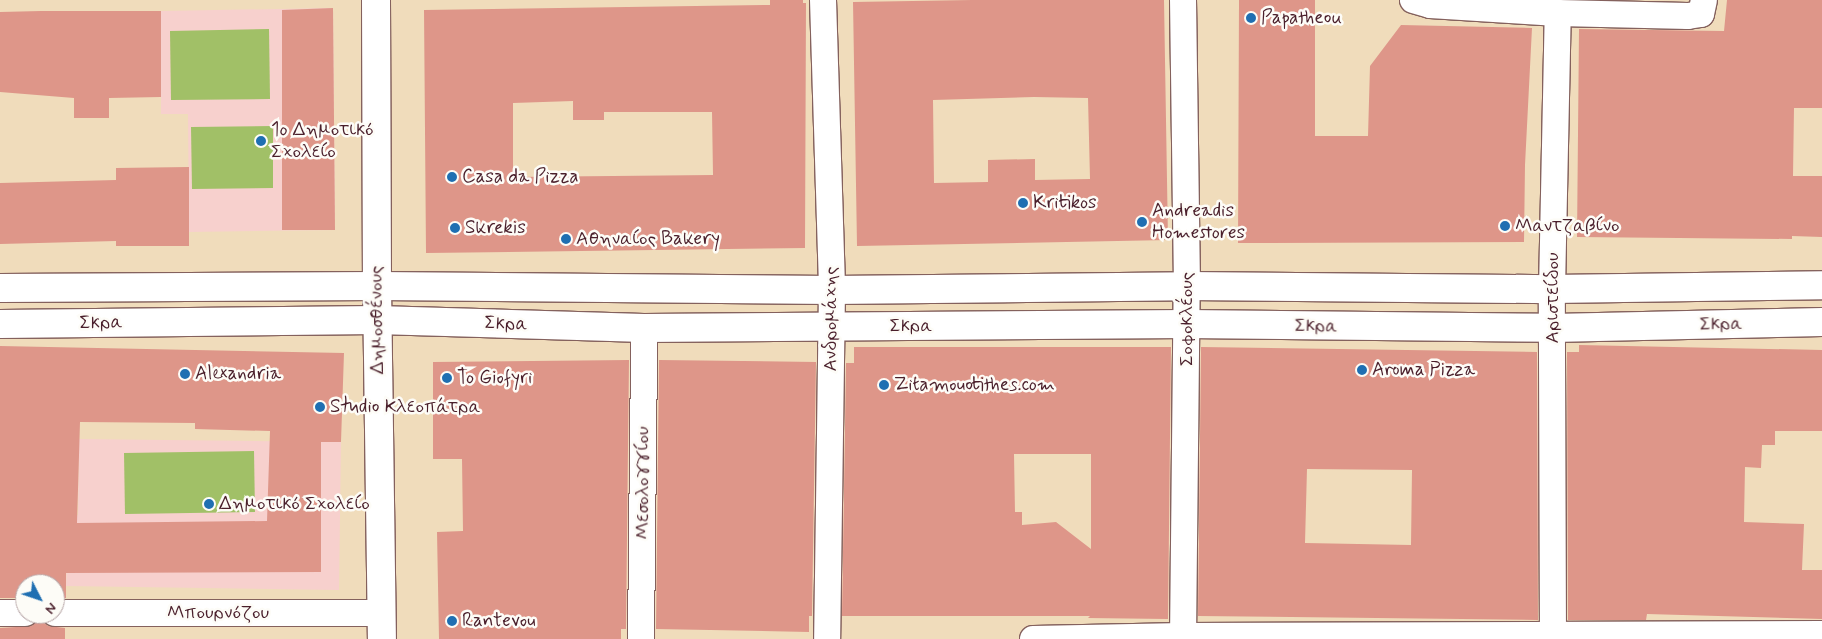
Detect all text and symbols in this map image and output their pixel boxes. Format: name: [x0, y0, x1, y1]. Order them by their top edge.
place label: Papatheou: [1261, 7, 1342, 29]
marker: Papatheou: [1245, 12, 1257, 24]
place label: 1o Δημοτικό Σχολείο: [271, 119, 374, 163]
marker: 1o Δημοτικό Σχολείο: [255, 135, 267, 147]
place label: Casa da Pizza: [462, 166, 575, 188]
marker: Casa da Pizza: [446, 171, 458, 183]
place label: Kritikos: [1033, 192, 1096, 214]
marker: Kritikos: [1017, 197, 1029, 209]
place label: Andreadis Homestores: [1152, 200, 1245, 244]
place label: Μαντζαβίνο: [1515, 215, 1619, 237]
marker: Andreadis Homestores: [1136, 216, 1148, 228]
place label: Skrekis: [465, 217, 526, 239]
marker: Μαντζαβίνο: [1499, 220, 1511, 232]
marker: Skrekis: [449, 222, 461, 234]
place label: Αθηναίος Bakery: [576, 228, 720, 250]
marker: Αθηναίος Bakery: [560, 233, 572, 245]
street label: Αριστείδου: [1542, 253, 1564, 343]
street label: Δημοσθένους: [365, 266, 389, 374]
street label: Ανδρομάχης: [820, 266, 842, 372]
street label: Σοφοκλέους: [1176, 272, 1198, 366]
street label: Σκρα: [79, 311, 123, 335]
street label: Σκρα: [484, 312, 528, 336]
street label: Σκρα: [1699, 312, 1743, 336]
street label: Σκρα: [1294, 314, 1338, 338]
street label: Σκρα: [890, 315, 932, 337]
place label: Aroma Pizza: [1372, 359, 1474, 381]
place label: Alexandria: [195, 363, 281, 385]
marker: Aroma Pizza: [1356, 364, 1368, 376]
place label: To Giofyri: [457, 367, 533, 389]
marker: Alexandria: [179, 368, 191, 380]
marker: To Giofyri: [441, 372, 453, 384]
place label: Zitamouotithes.com: [894, 374, 1055, 396]
marker: Zitamouotithes.com: [878, 379, 890, 391]
place label: Studio Κλεοπάτρα: [330, 396, 481, 418]
marker: Studio Κλεοπάτρα: [314, 401, 326, 413]
street label: Μεσολογγίου: [632, 427, 654, 539]
place label: Δημοτικό Σχολείο: [219, 493, 370, 515]
marker: Δημοτικό Σχολείο: [203, 498, 215, 510]
north arrow: [15, 574, 65, 624]
text: N: [41, 599, 60, 618]
street label: Μπουρνόζου: [167, 602, 269, 624]
place label: Rantevou: [462, 610, 536, 632]
marker: Rantevou: [446, 615, 458, 627]

